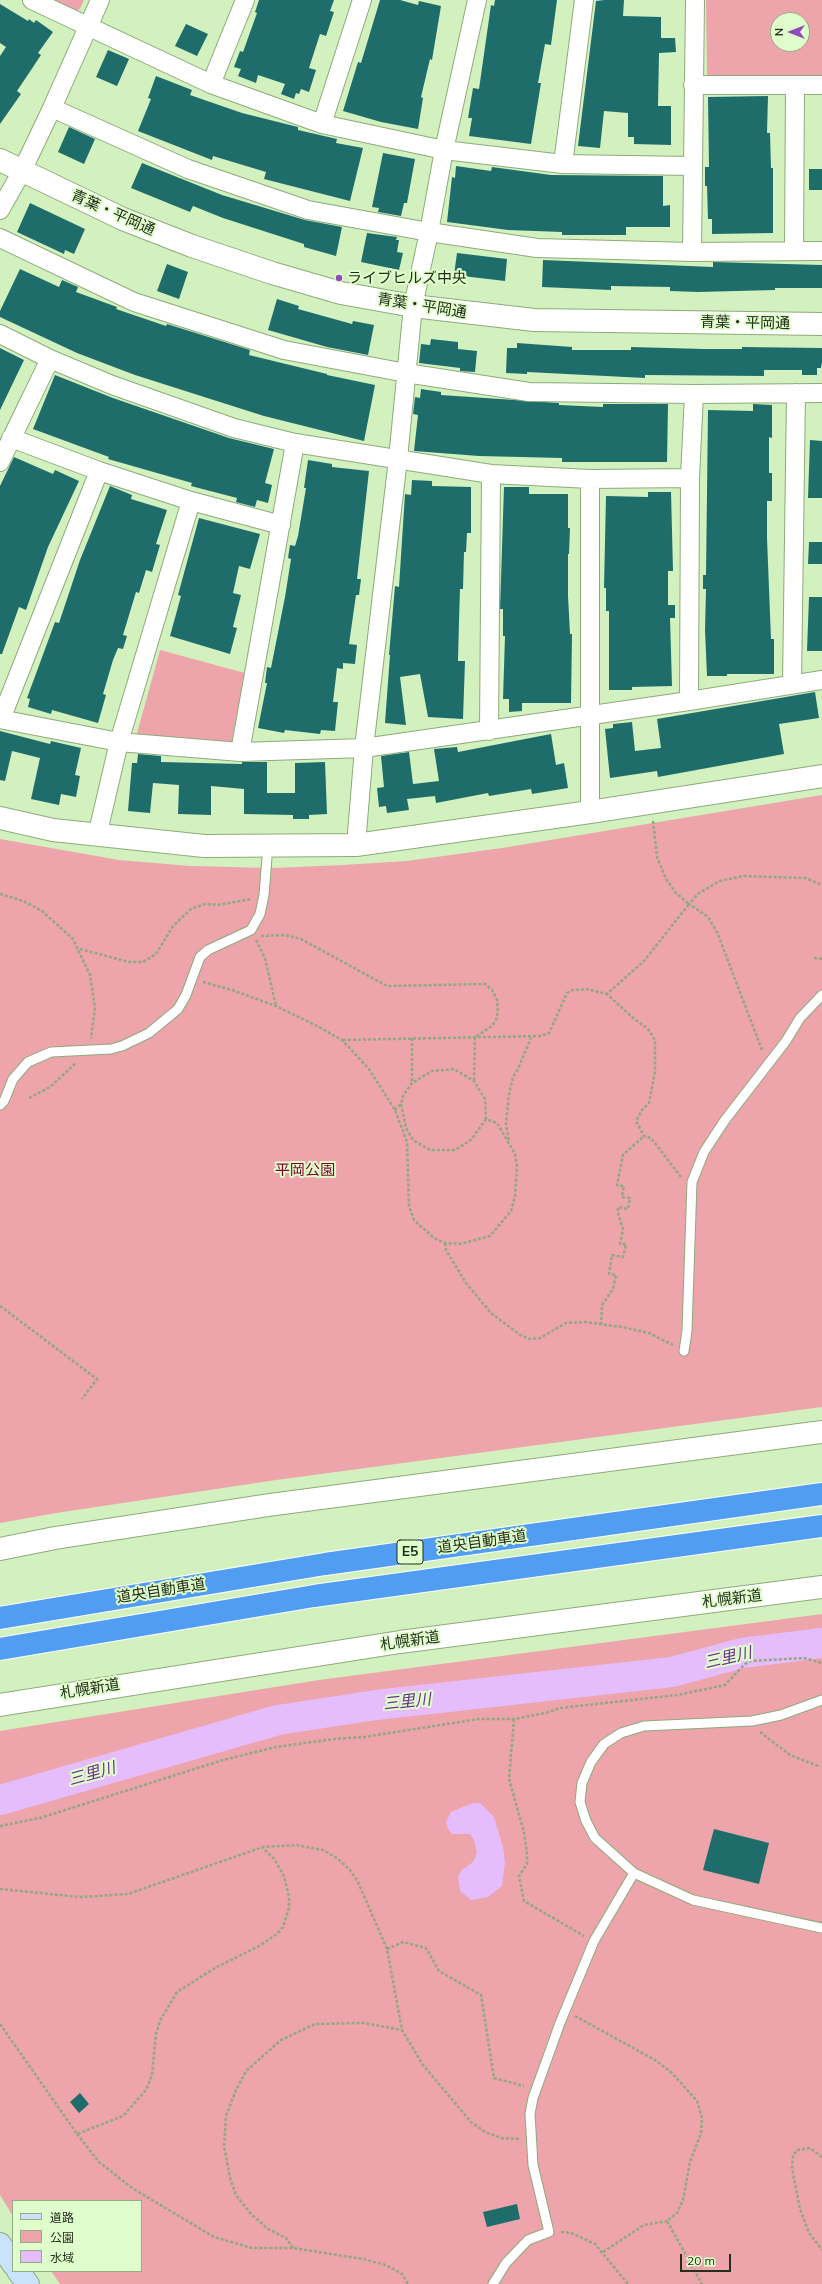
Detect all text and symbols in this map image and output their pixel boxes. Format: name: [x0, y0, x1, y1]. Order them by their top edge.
north arrow: [770, 12, 810, 52]
text: N: [772, 28, 786, 36]
street label: 青葉・平岡通: [68, 186, 158, 240]
place label: ライブヒルズ中央: [347, 269, 467, 287]
marker: ライブヒルズ中央: [334, 273, 344, 283]
street label: 青葉・平岡通: [376, 290, 468, 322]
street label: 青葉・平岡通: [700, 313, 790, 333]
park label: 平岡公園: [275, 1161, 335, 1179]
street label: 道央自動車道: [436, 1527, 528, 1557]
road number: E5: [397, 1540, 423, 1564]
street label: 道央自動車道: [115, 1575, 207, 1607]
street label: 札幌新道: [701, 1586, 763, 1612]
street label: 札幌新道: [379, 1628, 441, 1654]
water label: 三里川: [702, 1643, 754, 1673]
street label: 札幌新道: [59, 1675, 121, 1703]
water label: 三里川: [382, 1690, 432, 1714]
water label: 三里川: [66, 1758, 118, 1790]
legend: [12, 2200, 142, 2272]
text: 道路: [50, 2210, 74, 2225]
text: 公園: [50, 2230, 74, 2245]
scale bar: [682, 2246, 733, 2272]
text: 水域: [50, 2250, 74, 2265]
text: 20 m: [687, 2253, 715, 2268]

